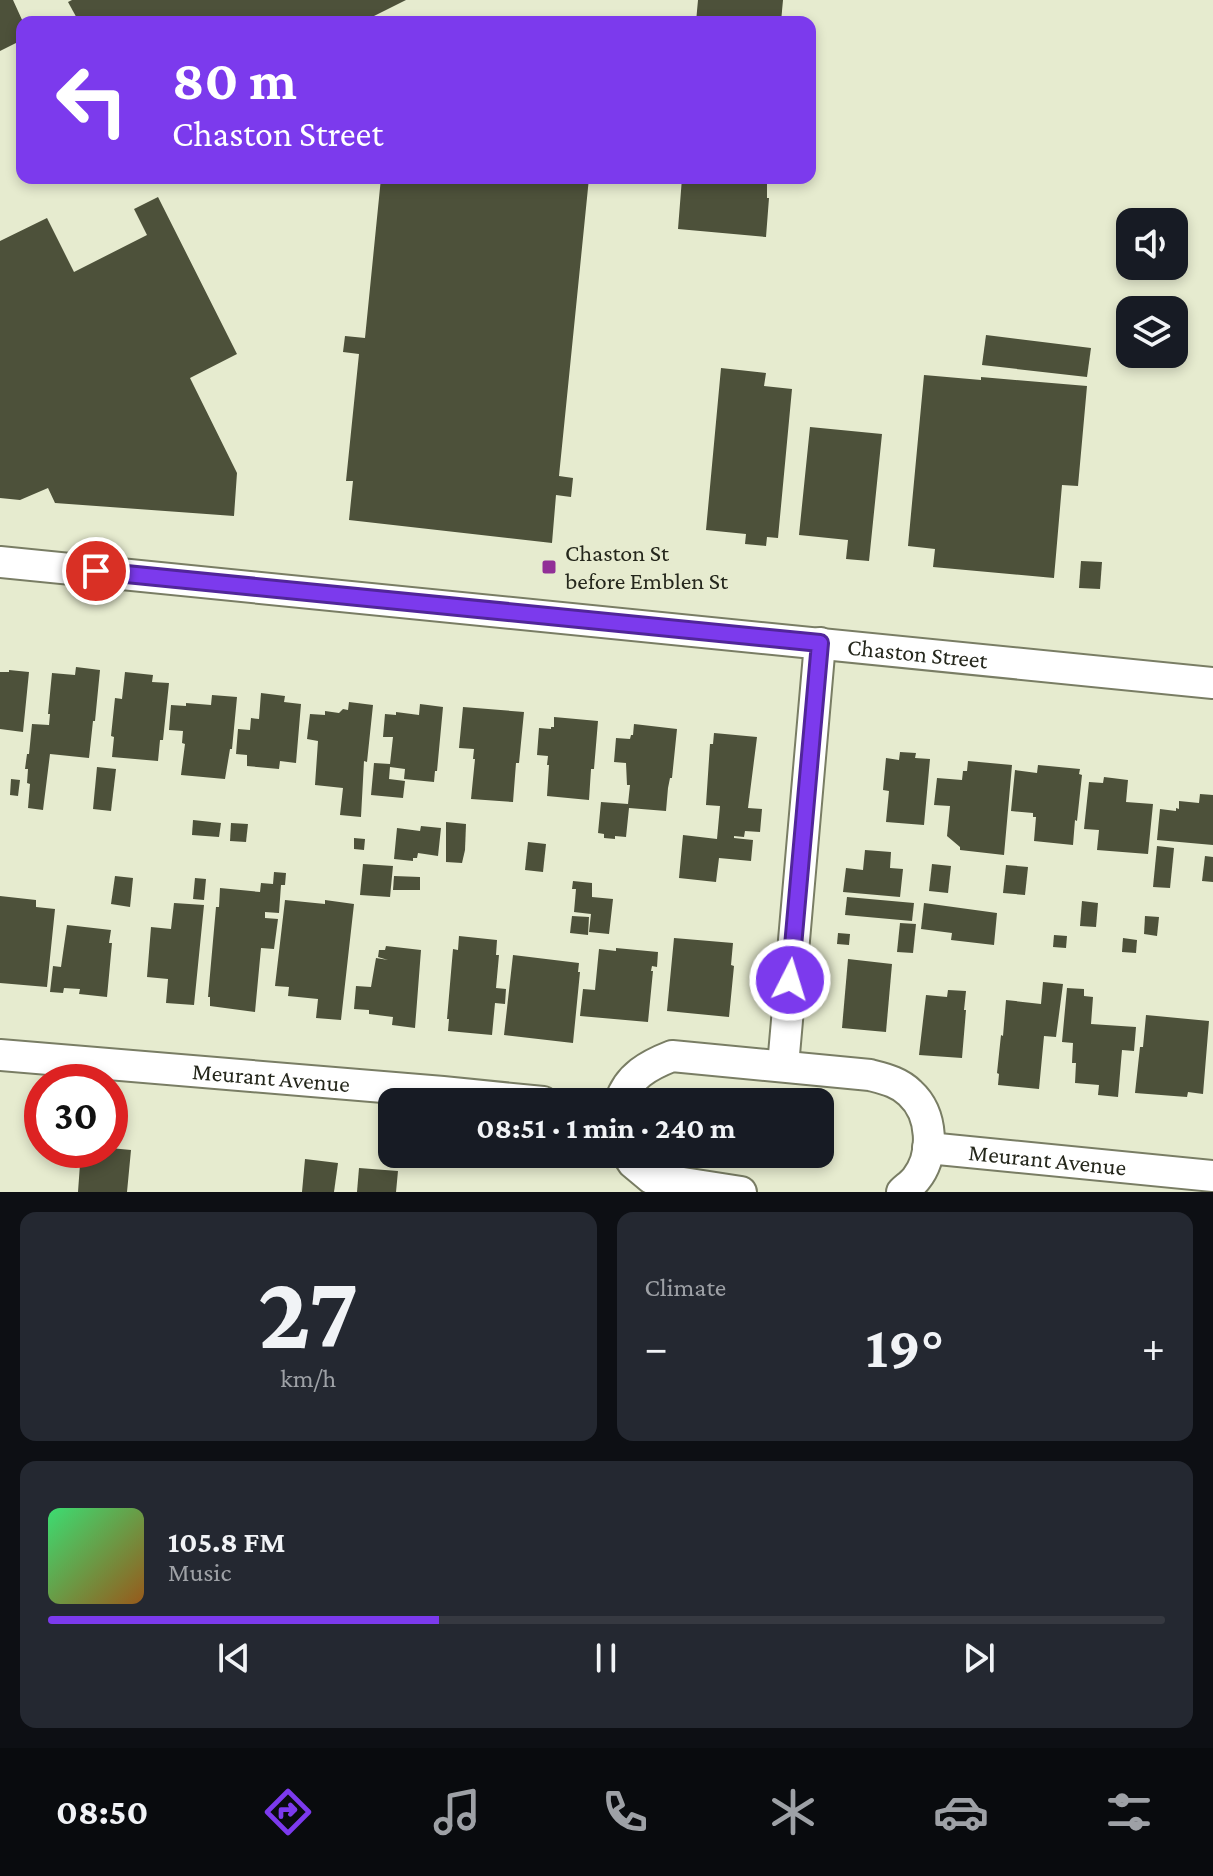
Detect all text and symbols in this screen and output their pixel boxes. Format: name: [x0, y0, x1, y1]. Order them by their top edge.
icon: left: [40, 48, 144, 152]
text: 80 m: [172, 49, 297, 111]
text: Chaston Street: [172, 114, 383, 154]
map controls: [1116, 208, 1188, 368]
button: sound: [1116, 208, 1188, 280]
button: layers: [1116, 296, 1188, 368]
pin: [62, 537, 130, 605]
place label: Chaston St before Emblen St: [565, 539, 729, 594]
icon: arrive: [74, 549, 118, 593]
marker: Chaston St before Emblen St: [540, 558, 558, 576]
street label: Chaston Street: [846, 633, 990, 674]
position arrow: [748, 938, 832, 1022]
street label: Meurant Avenue: [191, 1057, 351, 1097]
speed limit sign: 30: [24, 1064, 128, 1168]
text: 08:51 · 1 min · 240 m: [476, 1111, 736, 1144]
street label: Meurant Avenue: [967, 1138, 1128, 1180]
text: 27: [258, 1254, 359, 1369]
text: Climate: [645, 1273, 726, 1302]
text: 19°: [865, 1313, 944, 1380]
text: −: [645, 1323, 668, 1371]
text: +: [1142, 1323, 1165, 1371]
text: km/h: [280, 1364, 336, 1393]
text: 105.8 FM: [168, 1525, 285, 1558]
text: Music: [168, 1558, 231, 1587]
icon: previous: [212, 1636, 256, 1680]
icon: pause: [584, 1636, 628, 1680]
icon: next: [957, 1636, 1001, 1680]
icon: directions: [260, 1784, 316, 1840]
icon: music: [429, 1784, 485, 1840]
icon: phone: [597, 1784, 653, 1840]
icon: climate: [765, 1784, 821, 1840]
icon: car: [933, 1784, 989, 1840]
icon: filters: [1101, 1784, 1157, 1840]
text: 08:50: [56, 1792, 148, 1832]

